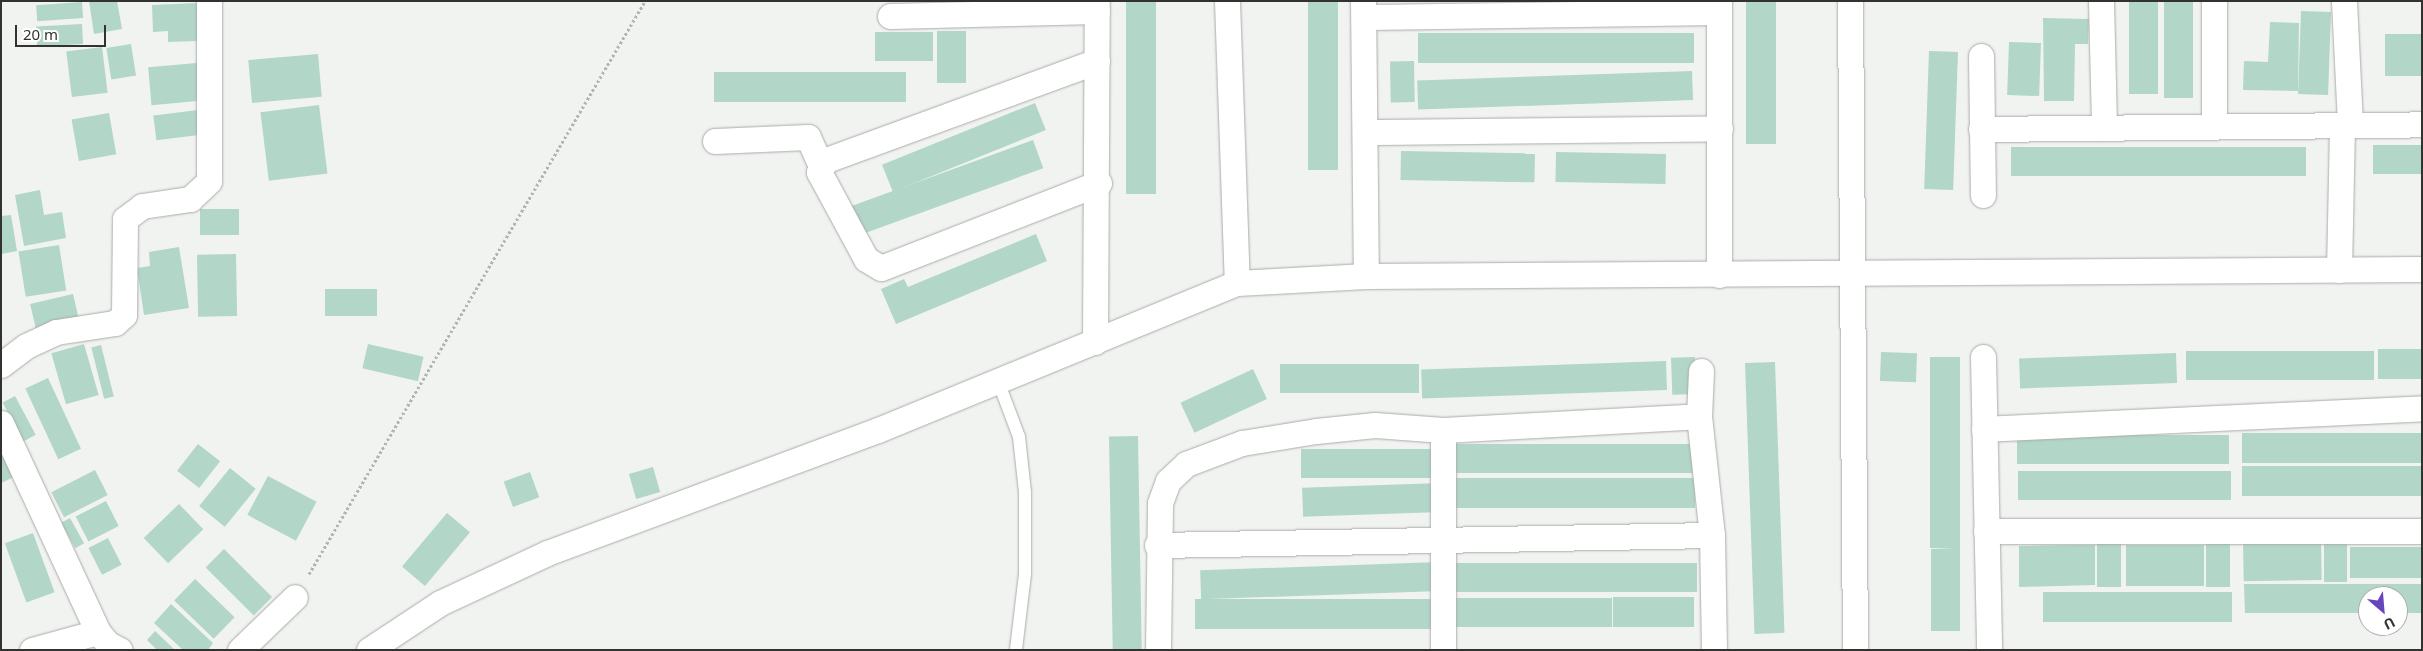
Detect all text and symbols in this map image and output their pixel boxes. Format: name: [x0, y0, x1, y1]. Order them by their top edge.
scale bar: [18, 15, 109, 47]
text: 20 m: [23, 24, 58, 44]
north arrow: [2358, 586, 2408, 636]
text: U: [2381, 613, 2399, 635]

